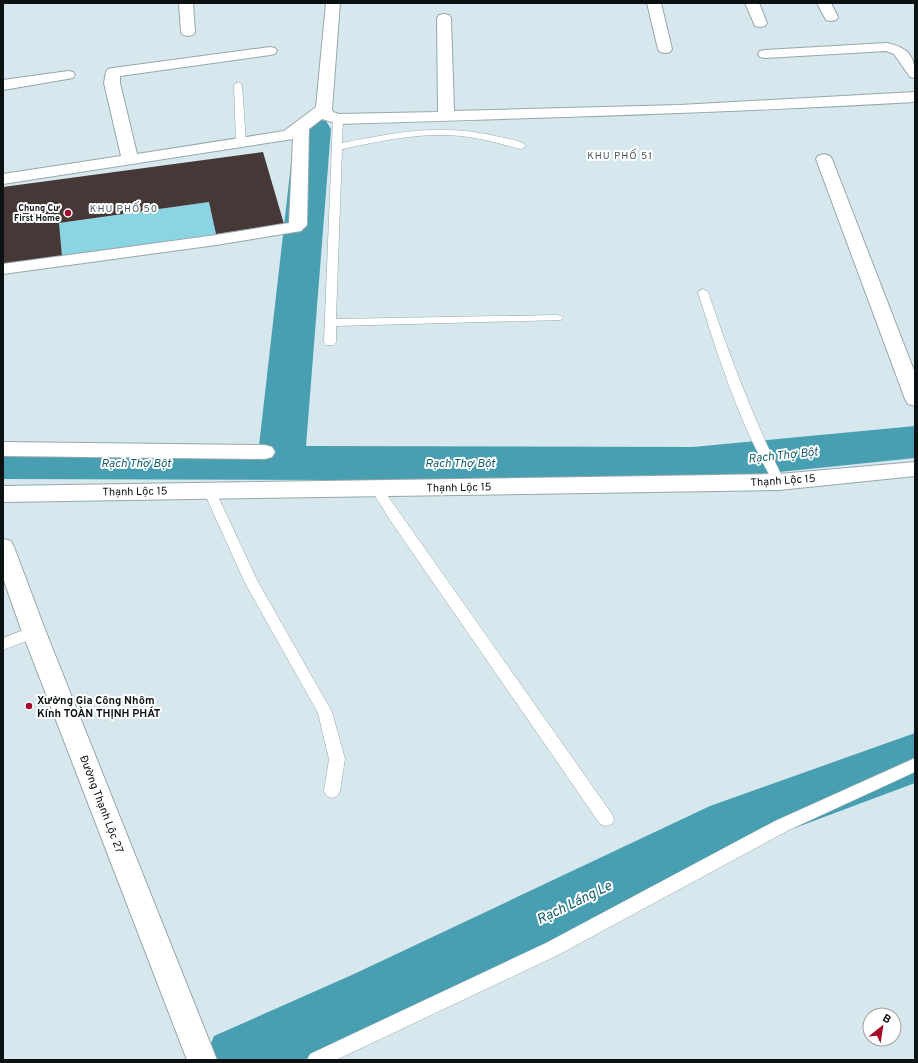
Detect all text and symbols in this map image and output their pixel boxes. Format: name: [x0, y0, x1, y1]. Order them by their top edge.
district label: KHU PHỐ 51: [587, 148, 653, 163]
district label: KHU PHỐ 50: [90, 201, 158, 216]
place label: Chung Cư First Home: [14, 203, 60, 224]
marker: Chung Cư First Home: [63, 208, 73, 218]
water label: Rạch Thợ Bột: [747, 444, 820, 468]
water label: Rạch Thợ Bột: [101, 456, 172, 472]
water label: Rạch Thợ Bột: [425, 456, 496, 472]
street label: Thạnh Lộc 15: [750, 472, 816, 490]
street label: Thạnh Lộc 15: [426, 480, 492, 496]
street label: Thạnh Lộc 15: [102, 484, 168, 500]
place label: Xưởng Gia Công Nhôm Kính TOÀN THỊNH PHÁT: [37, 694, 161, 721]
marker: Xưởng Gia Công Nhôm Kính TOÀN THỊNH PHÁT: [24, 701, 34, 711]
street label: Đường Thạnh Lộc 27: [76, 753, 126, 855]
water label: Rạch Láng Le: [534, 878, 616, 929]
north arrow: [862, 1007, 902, 1047]
text: B: [880, 1011, 893, 1027]

